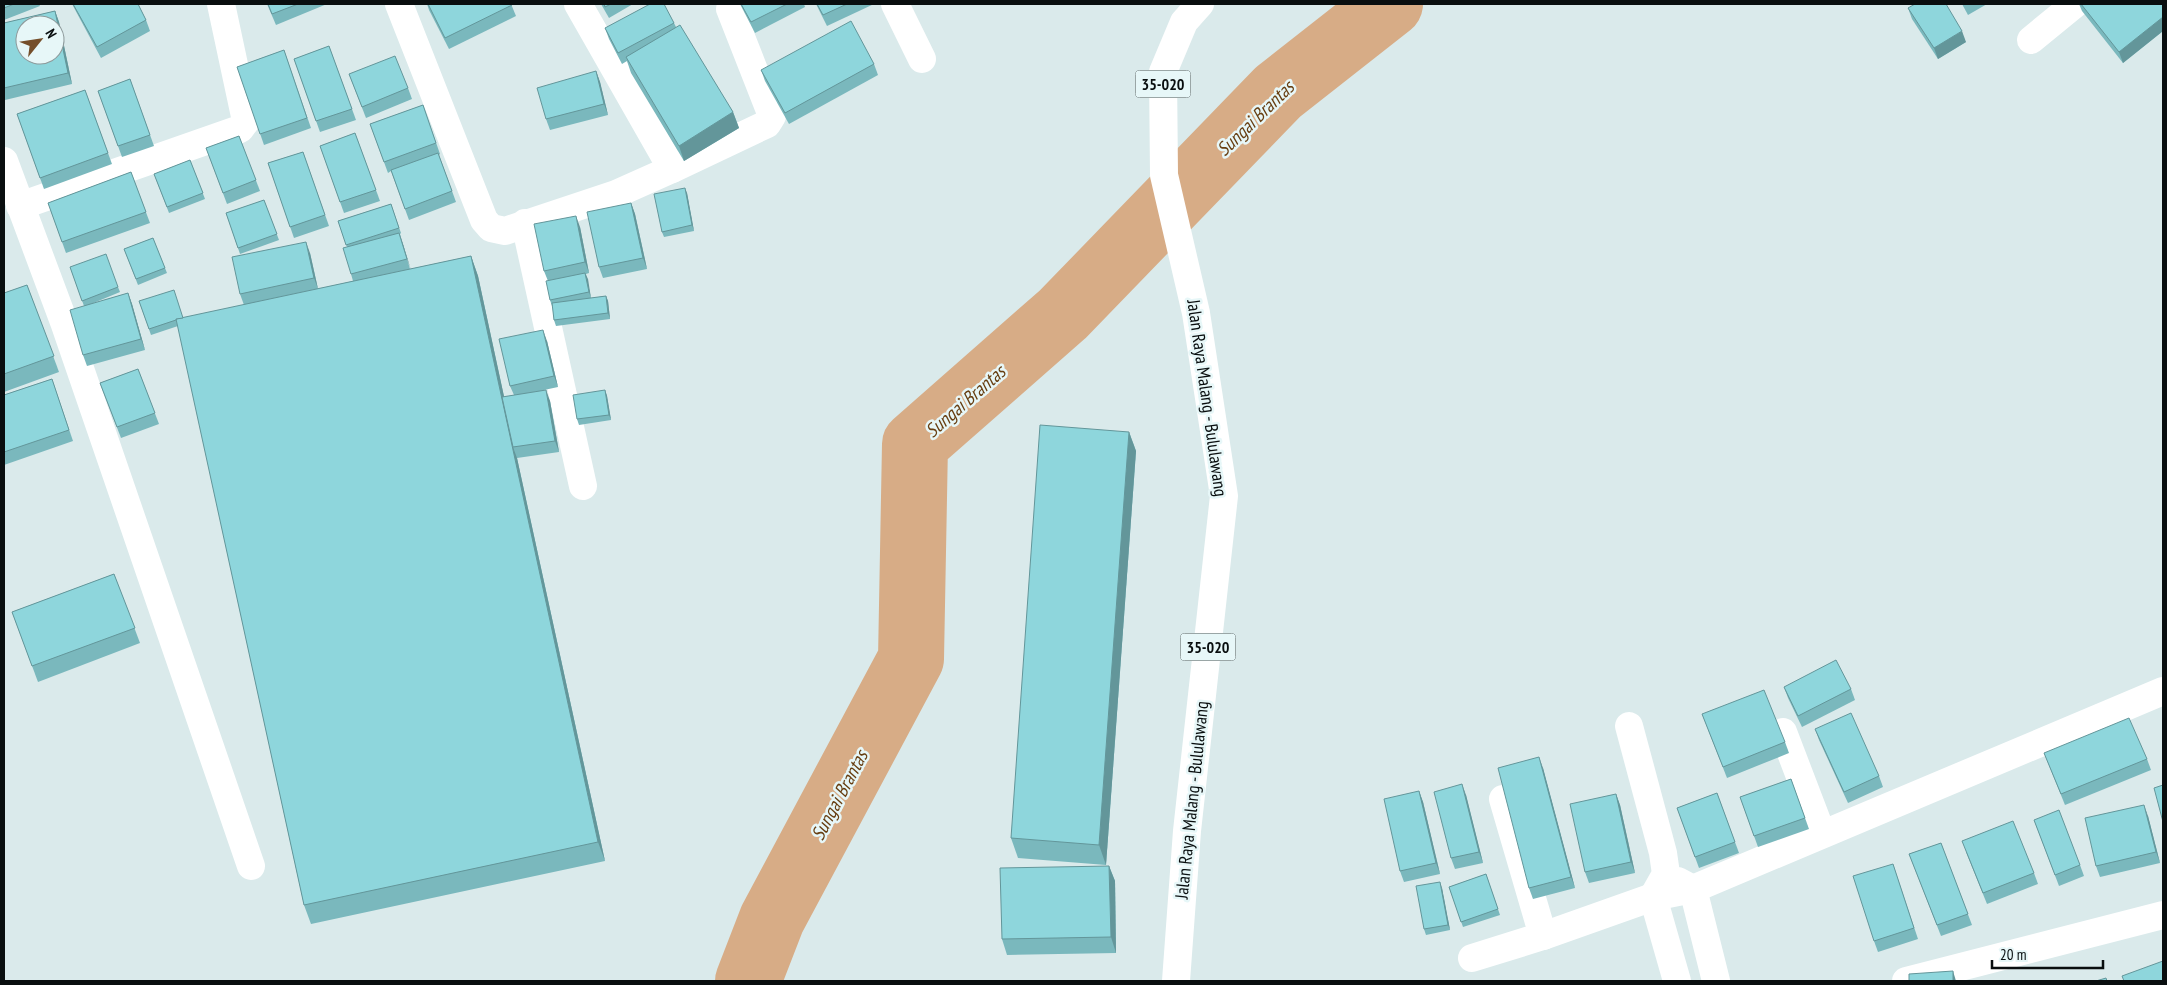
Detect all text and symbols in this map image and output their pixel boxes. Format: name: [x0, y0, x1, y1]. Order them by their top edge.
north arrow: [15, 15, 65, 65]
text: N: [42, 26, 61, 41]
road number: 35-020: [1136, 70, 1190, 98]
water label: Sungai Brantas: [1211, 74, 1300, 161]
street label: Jalan Raya Malang - Bululawang: [1182, 297, 1233, 498]
water label: Sungai Brantas: [920, 359, 1011, 442]
road number: 35-020: [1180, 634, 1236, 660]
street label: Jalan Raya Malang - Bululawang: [1170, 700, 1213, 901]
water label: Sungai Brantas: [805, 745, 873, 844]
scale bar: [1992, 938, 2103, 970]
text: 20 m: [2000, 945, 2026, 964]

